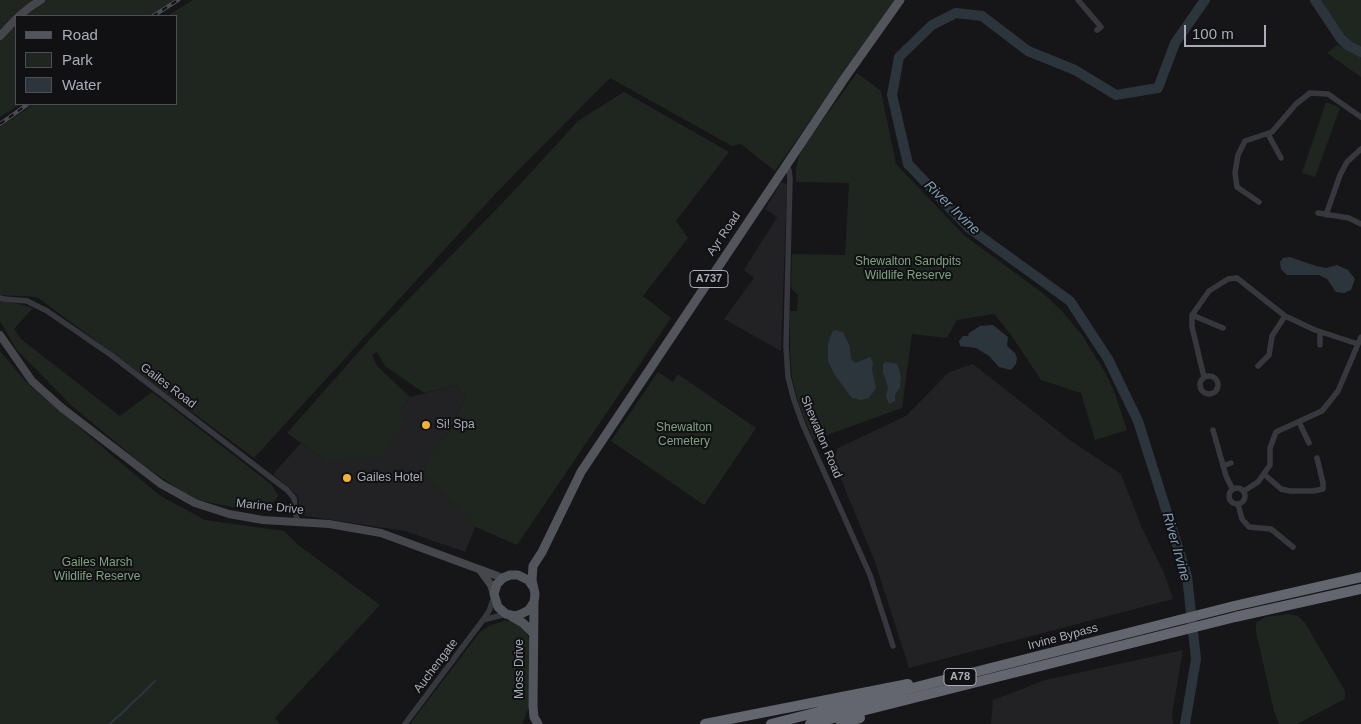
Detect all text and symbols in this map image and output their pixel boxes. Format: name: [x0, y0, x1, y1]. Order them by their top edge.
legend: [15, 15, 178, 105]
scale bar: [1186, 15, 1268, 47]
text: 100 m: [1192, 25, 1234, 42]
text: Road: [62, 26, 98, 43]
text: Park: [62, 51, 93, 68]
text: Water: [62, 76, 101, 93]
water label: River Irvine: [921, 177, 983, 239]
street label: Ayr Road: [704, 209, 744, 259]
park label: Shewalton Sandpits Wildlife Reserve: [855, 255, 961, 283]
road number: A737: [690, 270, 728, 288]
street label: Gailes Road: [137, 360, 199, 412]
street label: Shewalton Road: [797, 394, 845, 480]
place label: Si! Spa: [436, 418, 475, 432]
marker: Si! Spa: [420, 419, 432, 431]
park label: Shewalton Cemetery: [656, 421, 712, 449]
place label: Gailes Hotel: [357, 471, 422, 485]
marker: Gailes Hotel: [341, 472, 353, 484]
street label: Marine Drive: [235, 496, 305, 518]
water label: River Irvine: [1158, 511, 1194, 583]
park label: Gailes Marsh Wildlife Reserve: [54, 556, 140, 584]
street label: Irvine Bypass: [1026, 621, 1100, 653]
street label: Auchengate: [411, 636, 461, 696]
street label: Moss Drive: [513, 639, 527, 699]
road number: A78: [944, 669, 976, 686]

